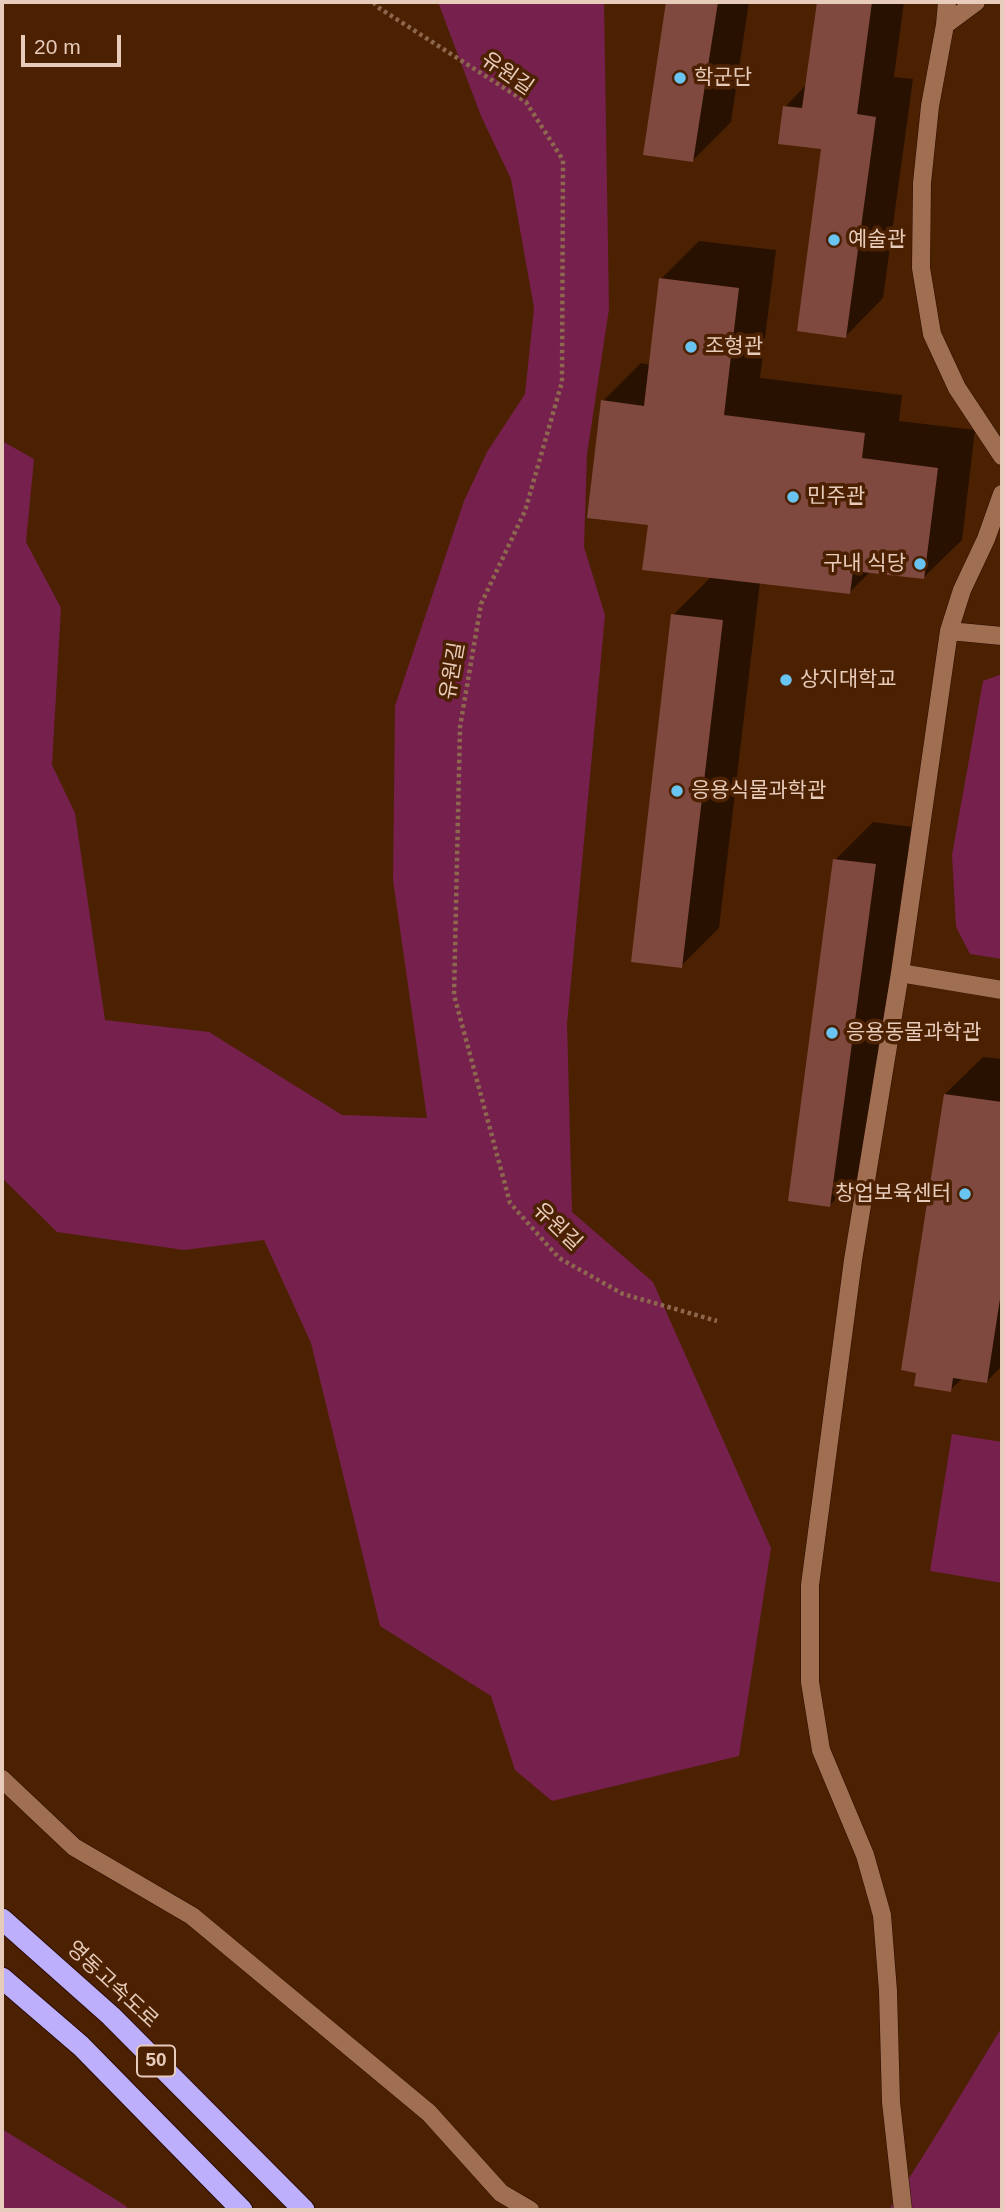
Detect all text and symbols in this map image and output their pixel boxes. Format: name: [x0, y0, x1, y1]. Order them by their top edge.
scale bar: [24, 21, 124, 65]
text: 20 m: [34, 35, 81, 58]
street label: 유원길: [476, 47, 538, 101]
place label: 학군단: [694, 65, 752, 91]
marker: 학군단: [672, 70, 688, 86]
place label: 예술관: [848, 227, 906, 253]
marker: 예술관: [826, 232, 842, 248]
place label: 조형관: [705, 334, 763, 360]
marker: 조형관: [683, 339, 699, 355]
place label: 민주관: [807, 484, 865, 510]
marker: 민주관: [785, 489, 801, 505]
place label: 구내 식당: [823, 551, 906, 577]
marker: 구내 식당: [912, 556, 928, 572]
street label: 유원길: [436, 640, 470, 702]
place label: 상지대학교: [800, 667, 897, 693]
marker: 상지대학교: [778, 672, 794, 688]
place label: 응용식물과학관: [691, 778, 826, 804]
marker: 응용식물과학관: [669, 783, 685, 799]
place label: 응용동물과학관: [846, 1020, 981, 1046]
marker: 응용동물과학관: [824, 1025, 840, 1041]
place label: 창업보육센터: [835, 1181, 951, 1207]
marker: 창업보육센터: [957, 1186, 973, 1202]
street label: 유원길: [527, 1198, 587, 1256]
street label: 영동고속도로: [61, 1936, 163, 2034]
road number: 50: [137, 2046, 175, 2076]

